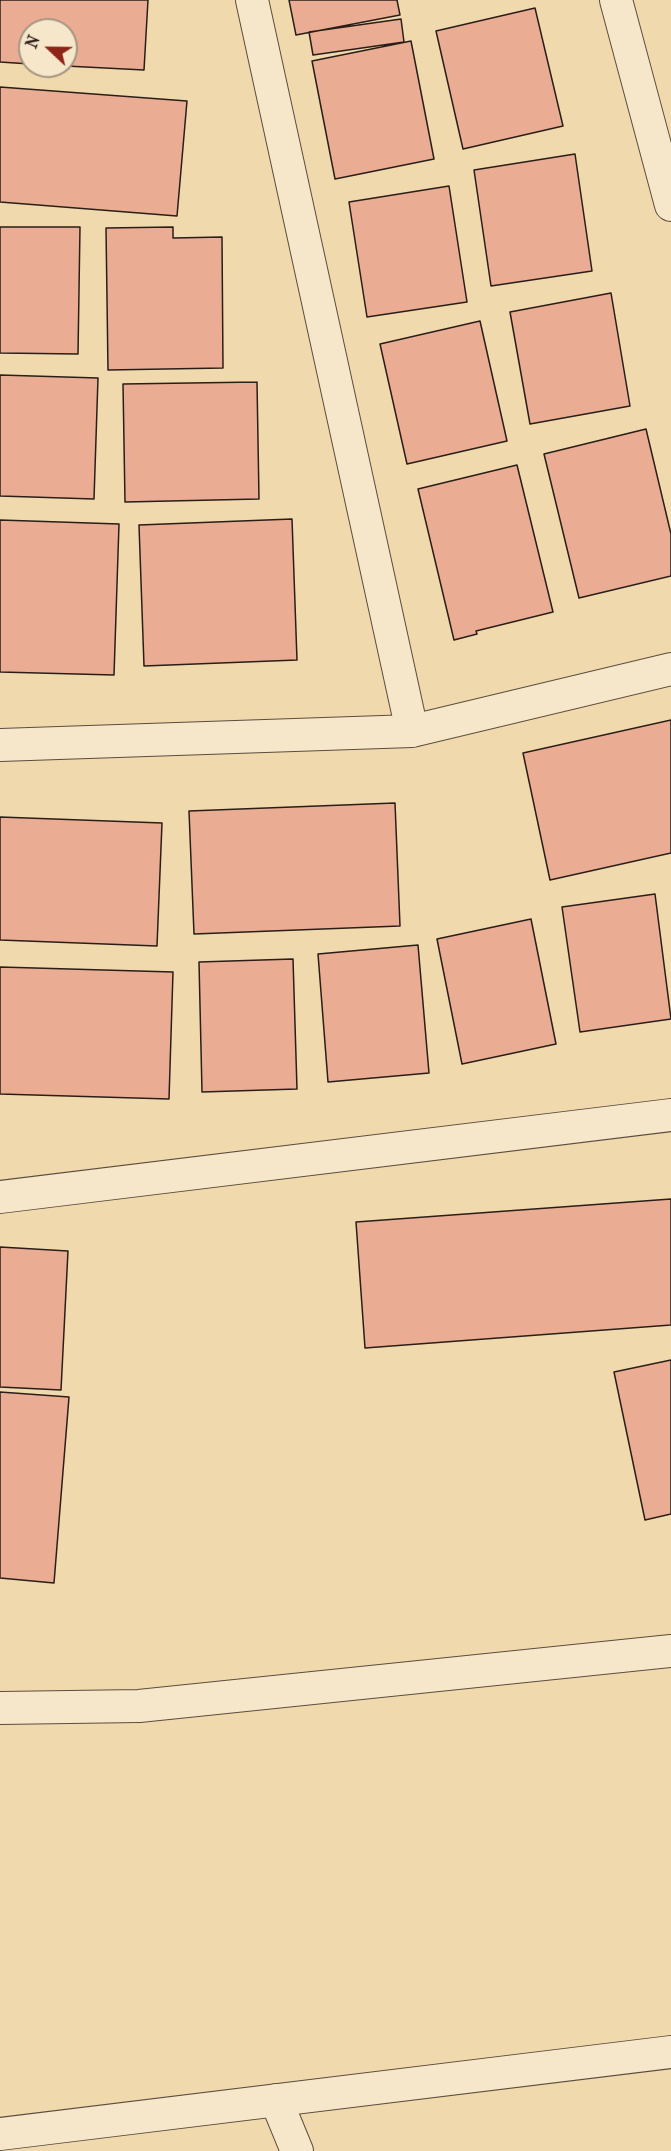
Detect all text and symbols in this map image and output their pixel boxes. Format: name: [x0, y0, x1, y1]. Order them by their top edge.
north arrow: [18, 18, 78, 78]
text: N: [22, 33, 44, 51]

